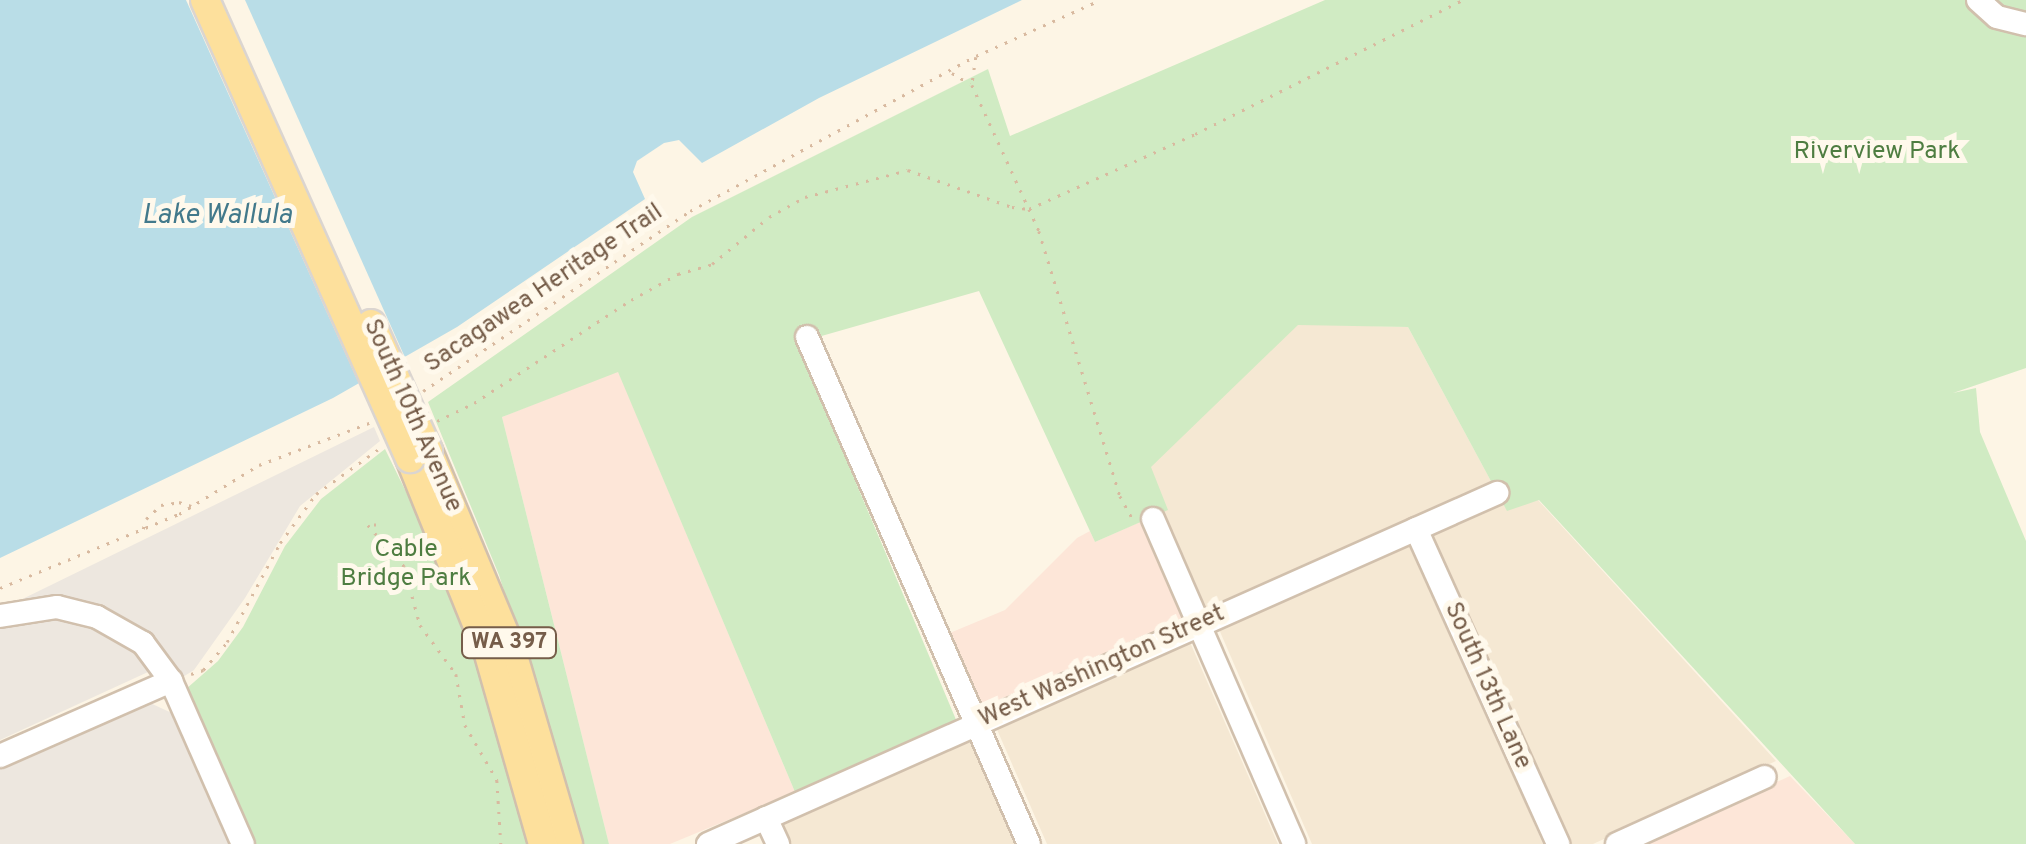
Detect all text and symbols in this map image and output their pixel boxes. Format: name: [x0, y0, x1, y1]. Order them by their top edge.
park label: Riverview Park: [1794, 137, 1960, 167]
street label: Sacagawea Heritage Trail: [419, 198, 669, 380]
water label: Lake Wallula: [141, 199, 293, 233]
street label: South 10th Avenue: [356, 314, 468, 518]
park label: Cable Bridge Park: [340, 536, 472, 595]
street label: South 13th Lane: [1437, 598, 1537, 774]
street label: West Washington Street: [974, 599, 1230, 735]
road number: WA 397: [459, 626, 559, 660]

